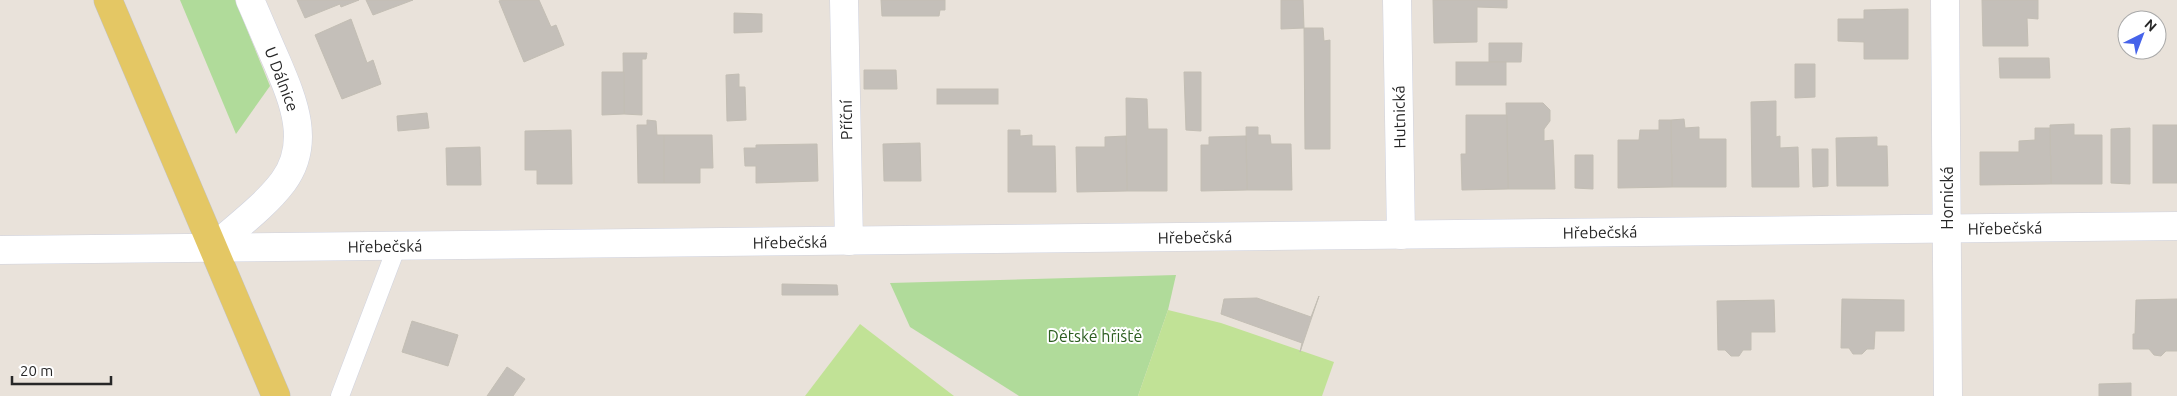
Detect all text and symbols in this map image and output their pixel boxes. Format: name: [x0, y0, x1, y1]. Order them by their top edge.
north arrow: [2117, 10, 2167, 60]
text: N: [2141, 16, 2160, 35]
street label: U Dálnice: [261, 44, 303, 114]
street label: Hutnická: [1389, 85, 1409, 149]
street label: Příční: [837, 99, 855, 140]
street label: Hornická: [1938, 166, 1956, 230]
street label: Hřebečská: [1967, 218, 2043, 238]
street label: Hřebečská: [1562, 222, 1638, 242]
street label: Hřebečská: [1157, 227, 1233, 247]
street label: Hřebečská: [752, 232, 828, 252]
street label: Hřebečská: [347, 236, 423, 256]
park label: Dětské hřiště: [1048, 327, 1142, 345]
scale bar: [12, 354, 111, 386]
text: 20 m: [20, 362, 53, 379]

